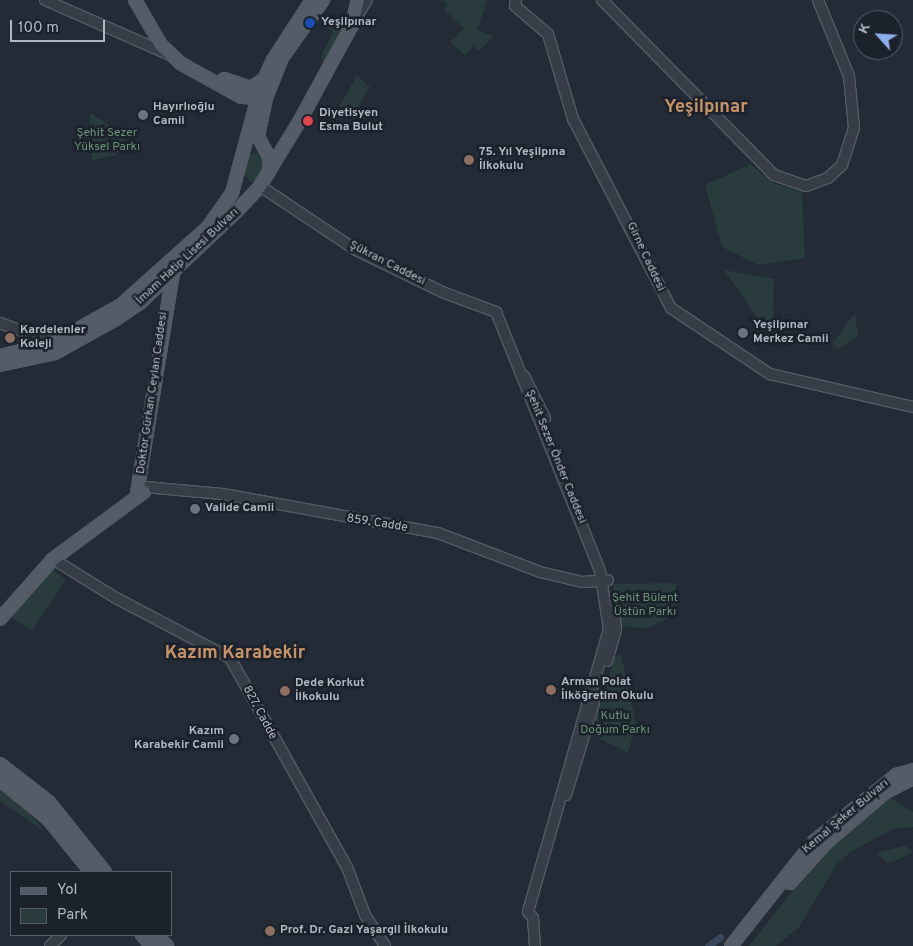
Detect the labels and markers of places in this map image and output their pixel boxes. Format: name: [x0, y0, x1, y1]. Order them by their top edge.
marker: Yeşilpınar: [303, 16, 317, 30]
place label: Yeşilpınar: [321, 16, 377, 30]
place label: Hayırlıoğlu Camii: [153, 101, 215, 129]
place label: Diyetisyen Esma Bulut: [319, 107, 383, 135]
marker: Hayırlıoğlu Camii: [137, 109, 149, 121]
marker: Diyetisyen Esma Bulut: [301, 114, 315, 128]
place label: 75. Yıl Yeşilpına İlkokulu: [479, 146, 566, 174]
marker: 75. Yıl Yeşilpına İlkokulu: [463, 154, 475, 166]
place label: Yeşilpınar Merkez Camii: [753, 319, 829, 347]
place label: Kardelenler Koleji: [20, 324, 86, 352]
marker: Yeşilpınar Merkez Camii: [737, 327, 749, 339]
marker: Kardelenler Koleji: [4, 332, 16, 344]
place label: Valide Camii: [205, 502, 274, 516]
marker: Valide Camii: [189, 503, 201, 515]
place label: Arman Polat İlköğretim Okulu: [561, 676, 654, 704]
place label: Dede Korkut İlkokulu: [295, 677, 365, 705]
marker: Arman Polat İlköğretim Okulu: [545, 684, 557, 696]
marker: Dede Korkut İlkokulu: [279, 685, 291, 697]
place label: Kazım Karabekir Camii: [134, 725, 224, 753]
marker: Kazım Karabekir Camii: [228, 733, 240, 745]
place label: Prof. Dr. Gazi Yaşargil İlkokulu: [280, 924, 449, 938]
marker: Prof. Dr. Gazi Yaşargil İlkokulu: [264, 925, 276, 937]

